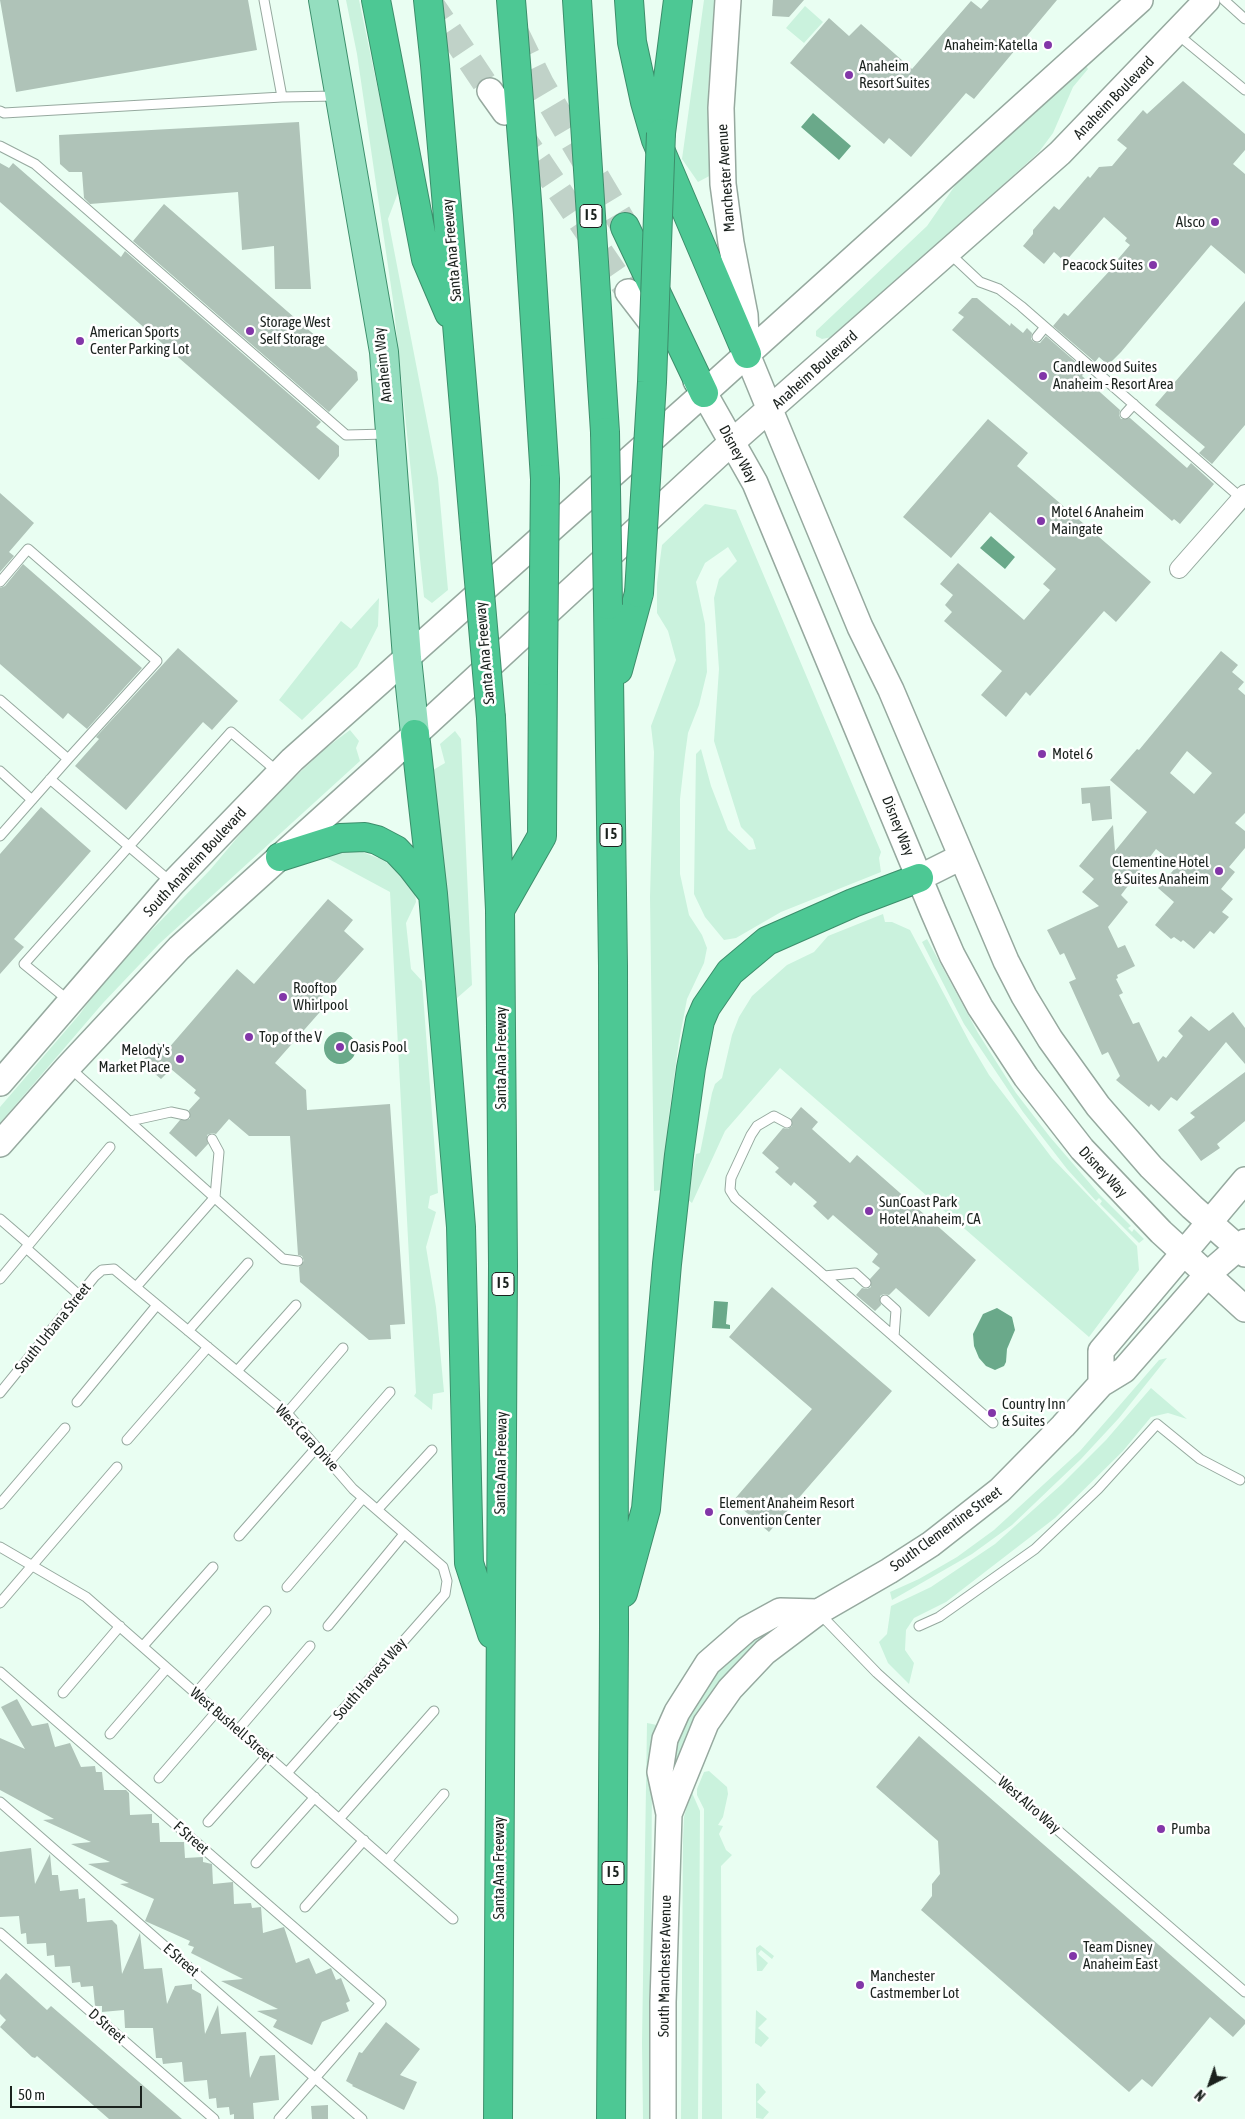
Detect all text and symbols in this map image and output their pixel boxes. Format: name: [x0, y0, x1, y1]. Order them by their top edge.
place label: Anaheim-Katella: [944, 36, 1038, 54]
marker: Anaheim-Katella: [1042, 39, 1054, 51]
street label: Anaheim Boulevard: [1070, 53, 1158, 143]
place label: Anaheim Resort Suites: [859, 57, 930, 92]
marker: Anaheim Resort Suites: [843, 69, 855, 81]
street label: Manchester Avenue: [713, 123, 739, 233]
street label: Santa Ana Freeway: [439, 198, 465, 302]
road number: I 5: [580, 205, 602, 228]
place label: Alsco: [1176, 213, 1205, 231]
marker: Alsco: [1209, 216, 1221, 228]
place label: Peacock Suites: [1062, 256, 1143, 274]
marker: Peacock Suites: [1147, 259, 1159, 271]
place label: Storage West Self Storage: [260, 313, 330, 348]
place label: American Sports Center Parking Lot: [90, 323, 189, 358]
marker: Storage West Self Storage: [244, 325, 256, 337]
street label: Anaheim Way: [370, 326, 396, 404]
street label: Anaheim Boulevard: [769, 327, 861, 413]
marker: American Sports Center Parking Lot: [74, 335, 86, 347]
place label: Candlewood Suites Anaheim - Resort Area: [1053, 358, 1174, 393]
marker: Candlewood Suites Anaheim - Resort Area: [1037, 370, 1049, 382]
street label: Disney Way: [715, 422, 761, 486]
place label: Motel 6 Anaheim Maingate: [1051, 503, 1144, 538]
marker: Motel 6 Anaheim Maingate: [1035, 515, 1047, 527]
street label: Santa Ana Freeway: [472, 601, 498, 705]
place label: Motel 6: [1052, 745, 1093, 763]
marker: Motel 6: [1036, 748, 1048, 760]
street label: Disney Way: [878, 793, 918, 859]
street label: South Anaheim Boulevard: [140, 804, 250, 920]
road number: I 5: [600, 824, 622, 846]
place label: Clementine Hotel & Suites Anaheim: [1112, 853, 1209, 888]
marker: Clementine Hotel & Suites Anaheim: [1213, 865, 1225, 877]
place label: Rooftop Whirlpool: [293, 979, 348, 1014]
marker: Rooftop Whirlpool: [277, 991, 289, 1003]
street label: Santa Ana Freeway: [492, 1006, 510, 1110]
place label: Top of the V: [259, 1028, 322, 1046]
marker: Top of the V: [243, 1031, 255, 1043]
place label: Oasis Pool: [350, 1038, 407, 1056]
place label: Melody's Market Place: [98, 1041, 170, 1076]
marker: Oasis Pool: [334, 1041, 346, 1053]
marker: Melody's Market Place: [174, 1053, 186, 1065]
street label: Disney Way: [1075, 1143, 1131, 1201]
place label: SunCoast Park Hotel Anaheim, CA: [879, 1193, 981, 1228]
marker: SunCoast Park Hotel Anaheim, CA: [863, 1205, 875, 1217]
road number: I 5: [492, 1272, 514, 1296]
street label: South Urbana Street: [11, 1279, 95, 1377]
place label: Country Inn & Suites: [1002, 1395, 1066, 1430]
street label: West Cara Drive: [271, 1401, 343, 1475]
marker: Country Inn & Suites: [986, 1407, 998, 1419]
street label: Santa Ana Freeway: [491, 1411, 511, 1515]
street label: South Clementine Street: [887, 1483, 1005, 1575]
place label: Element Anaheim Resort Convention Center: [719, 1494, 855, 1529]
marker: Element Anaheim Resort Convention Center: [703, 1506, 715, 1518]
street label: South Harvest Way: [330, 1634, 410, 1724]
street label: West Bushell Street: [186, 1684, 278, 1766]
street label: West Alro Way: [994, 1773, 1064, 1837]
street label: Santa Ana Freeway: [490, 1816, 508, 1920]
street label: F Street: [170, 1818, 212, 1858]
place label: Pumba: [1171, 1820, 1210, 1838]
marker: Pumba: [1155, 1823, 1167, 1835]
road number: I 5: [602, 1862, 624, 1885]
street label: South Manchester Avenue: [655, 1895, 675, 2037]
place label: Team Disney Anaheim East: [1083, 1938, 1158, 1973]
street label: E Street: [159, 1940, 203, 1980]
marker: Team Disney Anaheim East: [1067, 1950, 1079, 1962]
place label: Manchester Castmember Lot: [870, 1967, 959, 2002]
marker: Manchester Castmember Lot: [854, 1979, 866, 1991]
street label: D Street: [85, 2005, 129, 2047]
north arrow: [1185, 2059, 1235, 2109]
scale bar: [12, 2076, 145, 2108]
text: 50 m: [18, 2086, 45, 2103]
text: N: [1192, 2087, 1209, 2104]

